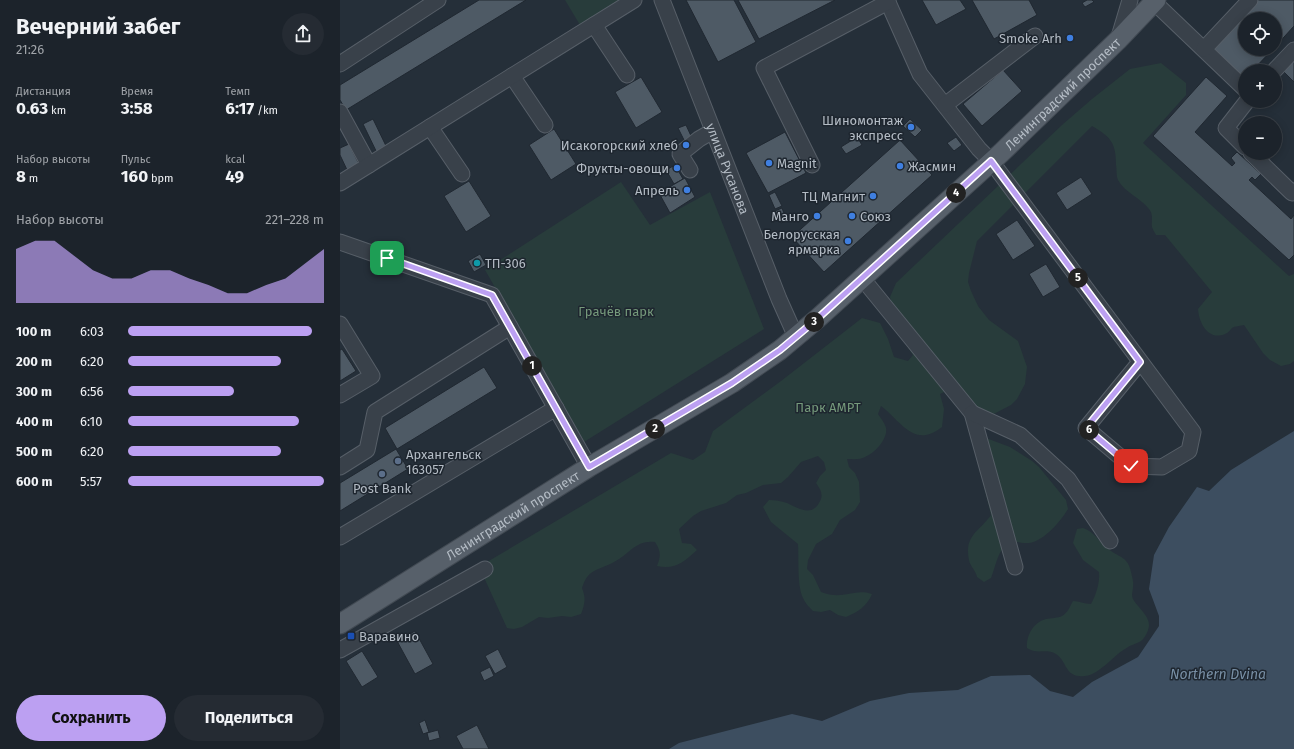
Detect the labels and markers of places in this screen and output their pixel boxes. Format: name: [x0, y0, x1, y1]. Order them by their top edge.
place label: Smoke Arh: [999, 31, 1062, 46]
marker: Smoke Arh: [1065, 33, 1075, 43]
place label: Шиномонтаж экспресс: [822, 113, 904, 143]
marker: Шиномонтаж экспресс: [906, 122, 916, 132]
place label: Исакогорский хлеб: [561, 138, 678, 153]
marker: Исакогорский хлеб: [681, 140, 691, 150]
place label: Magnit: [777, 156, 817, 171]
marker: Magnit: [764, 158, 774, 168]
place label: Жасмин: [908, 159, 956, 174]
place label: Фрукты-овощи: [576, 161, 669, 176]
marker: Жасмин: [895, 161, 905, 171]
marker: Фрукты-овощи: [672, 163, 682, 173]
place label: Апрель: [635, 183, 679, 198]
pin: 4: [946, 183, 966, 203]
marker: Апрель: [682, 185, 692, 195]
place label: ТЦ Магнит: [802, 189, 865, 204]
marker: ТЦ Магнит: [868, 191, 878, 201]
place label: Манго: [771, 209, 809, 224]
place label: Союз: [860, 209, 891, 224]
marker: Манго: [812, 211, 822, 221]
marker: Союз: [847, 211, 857, 221]
place label: Белорусская ярмарка: [763, 227, 840, 257]
marker: Белорусская ярмарка: [843, 236, 853, 246]
pin: [370, 241, 404, 275]
place label: ТП-306: [485, 256, 526, 271]
marker: ТП-306: [472, 258, 482, 268]
pin: 5: [1068, 268, 1088, 288]
pin: 3: [804, 312, 824, 332]
pin: 1: [522, 356, 542, 376]
pin: 2: [645, 419, 665, 439]
pin: 6: [1079, 420, 1099, 440]
place label: Архангельск 163057: [406, 447, 482, 477]
pin: [1114, 449, 1148, 483]
marker: Архангельск 163057: [393, 456, 403, 466]
marker: Post Bank: [377, 469, 387, 479]
place label: Post Bank: [353, 481, 411, 496]
place label: Варавино: [359, 629, 419, 644]
marker: Варавино: [346, 631, 356, 641]

